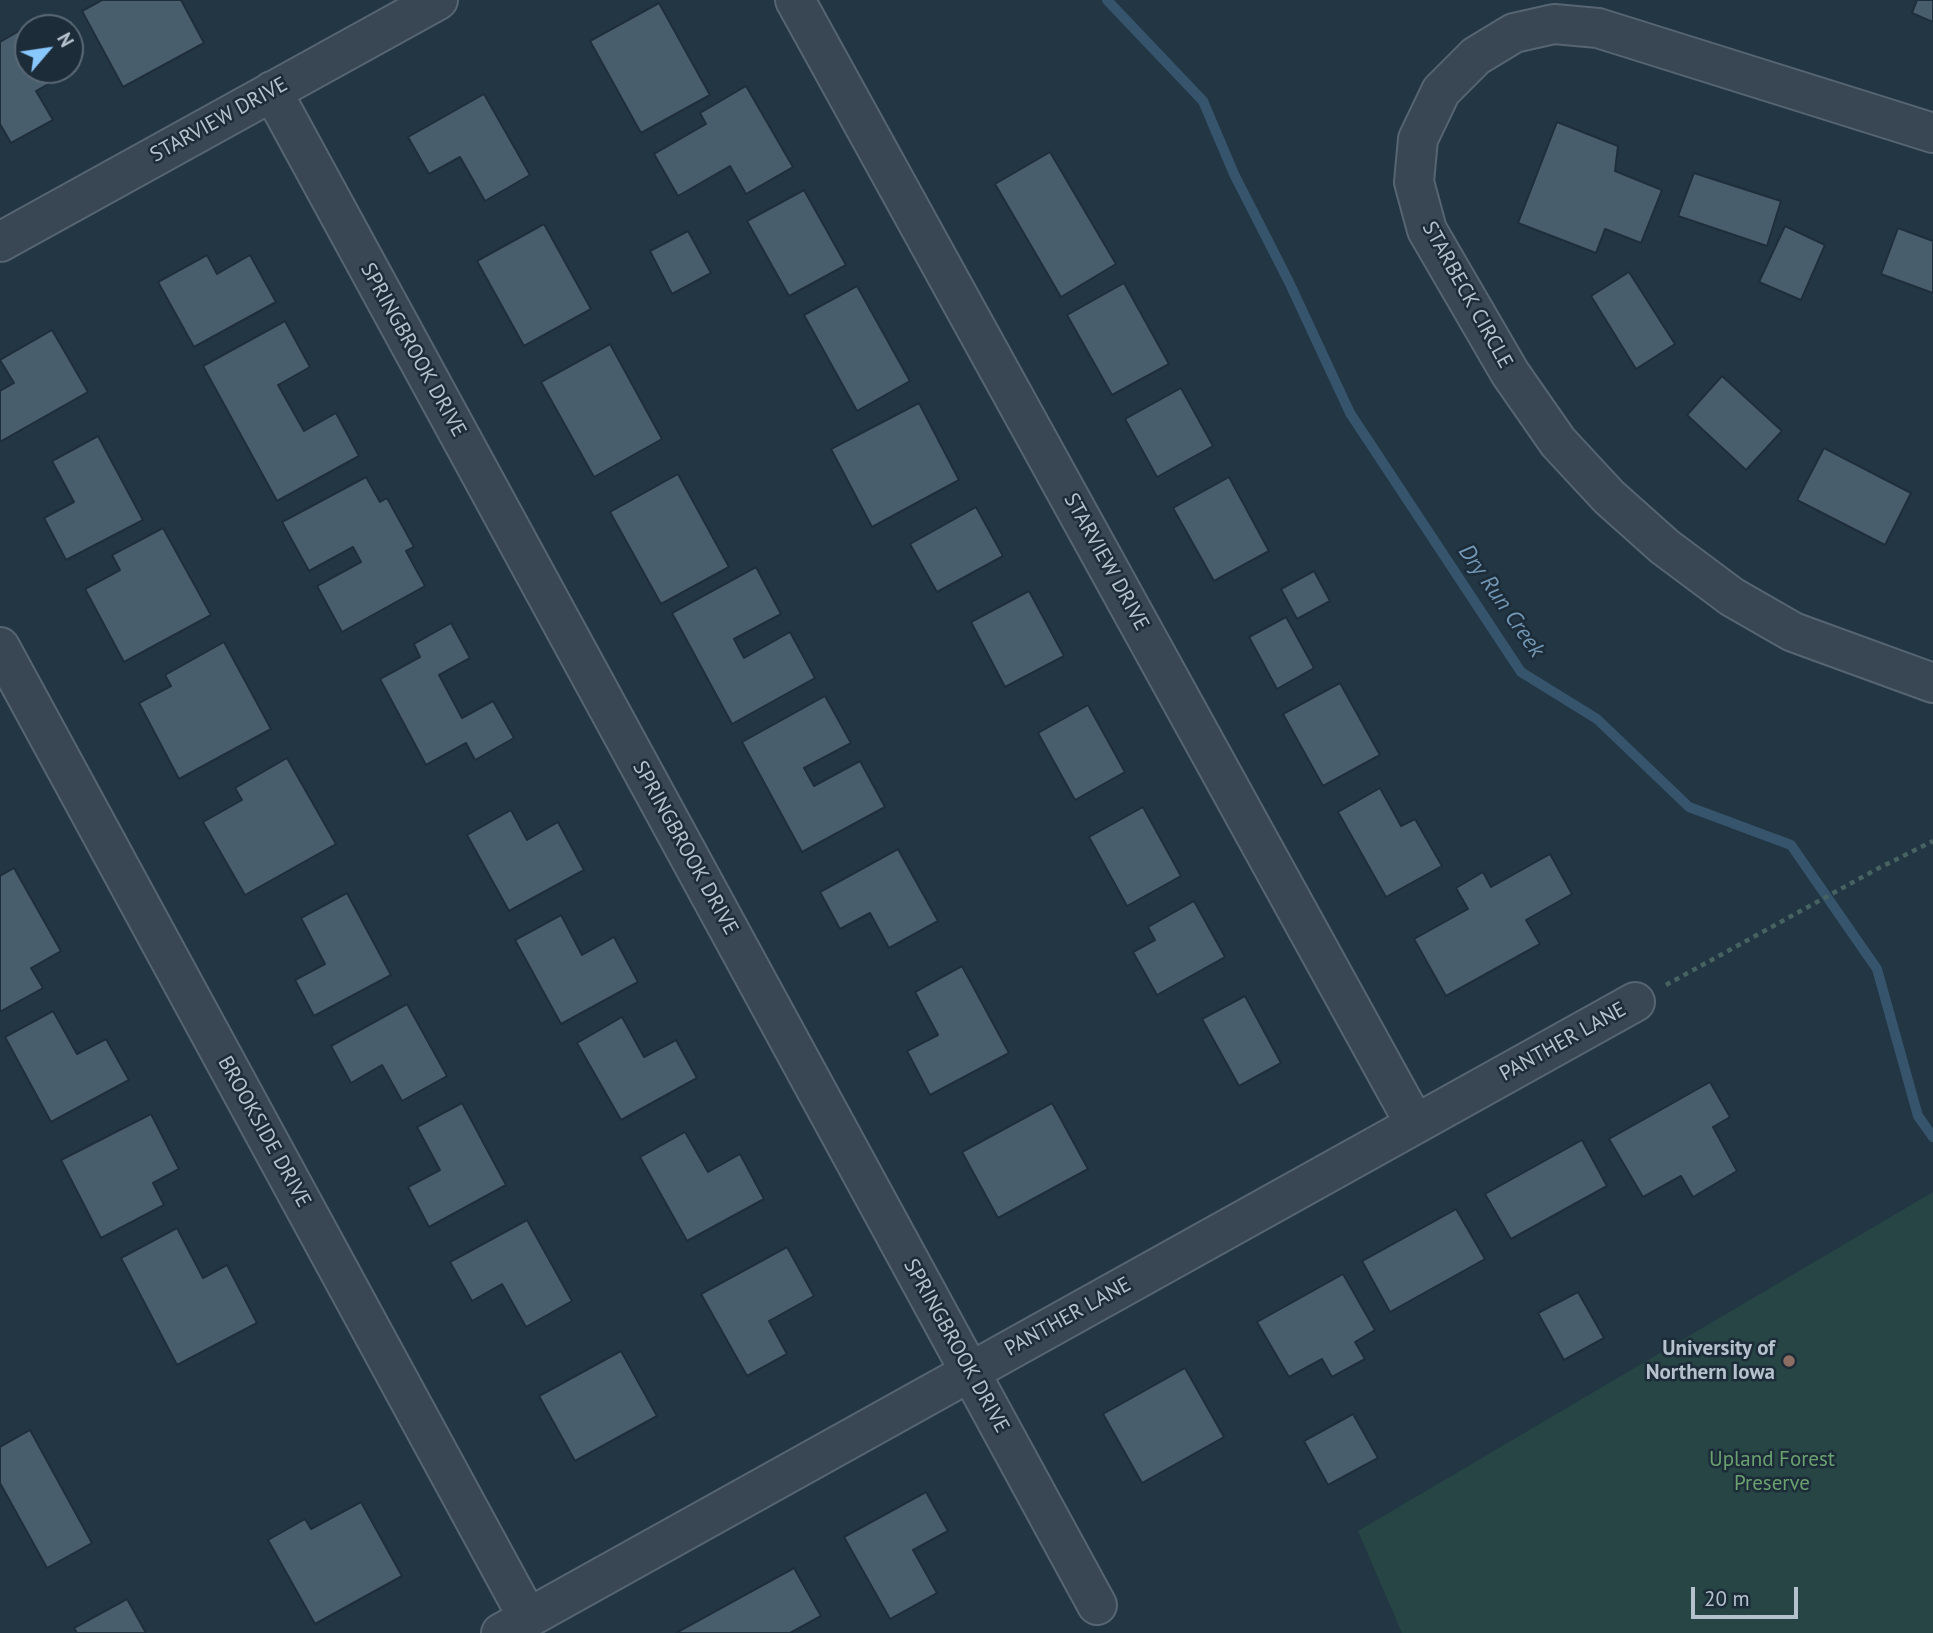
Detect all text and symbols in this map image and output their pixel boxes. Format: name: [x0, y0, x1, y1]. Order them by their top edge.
north arrow: [14, 14, 84, 84]
text: N: [52, 29, 79, 51]
street label: STARVIEW DRIVE: [146, 72, 292, 168]
street label: STARBECK CIRCLE: [1416, 217, 1518, 373]
street label: SPRINGBROOK DRIVE: [355, 259, 471, 441]
street label: STARVIEW DRIVE: [1058, 489, 1154, 635]
water label: Dry Run Creek: [1452, 539, 1550, 663]
street label: SPRINGBROOK DRIVE: [627, 757, 743, 939]
street label: PANTHER LANE: [1495, 997, 1631, 1087]
street label: BROOKSIDE DRIVE: [212, 1052, 316, 1212]
street label: SPRINGBROOK DRIVE: [898, 1255, 1014, 1437]
street label: PANTHER LANE: [1000, 1272, 1136, 1362]
place label: University of Northern Iowa: [1646, 1336, 1775, 1386]
marker: University of Northern Iowa: [1781, 1353, 1797, 1369]
park label: Upland Forest Preserve: [1709, 1447, 1835, 1497]
scale bar: [1695, 1574, 1802, 1618]
text: 20 m: [1704, 1585, 1750, 1612]

